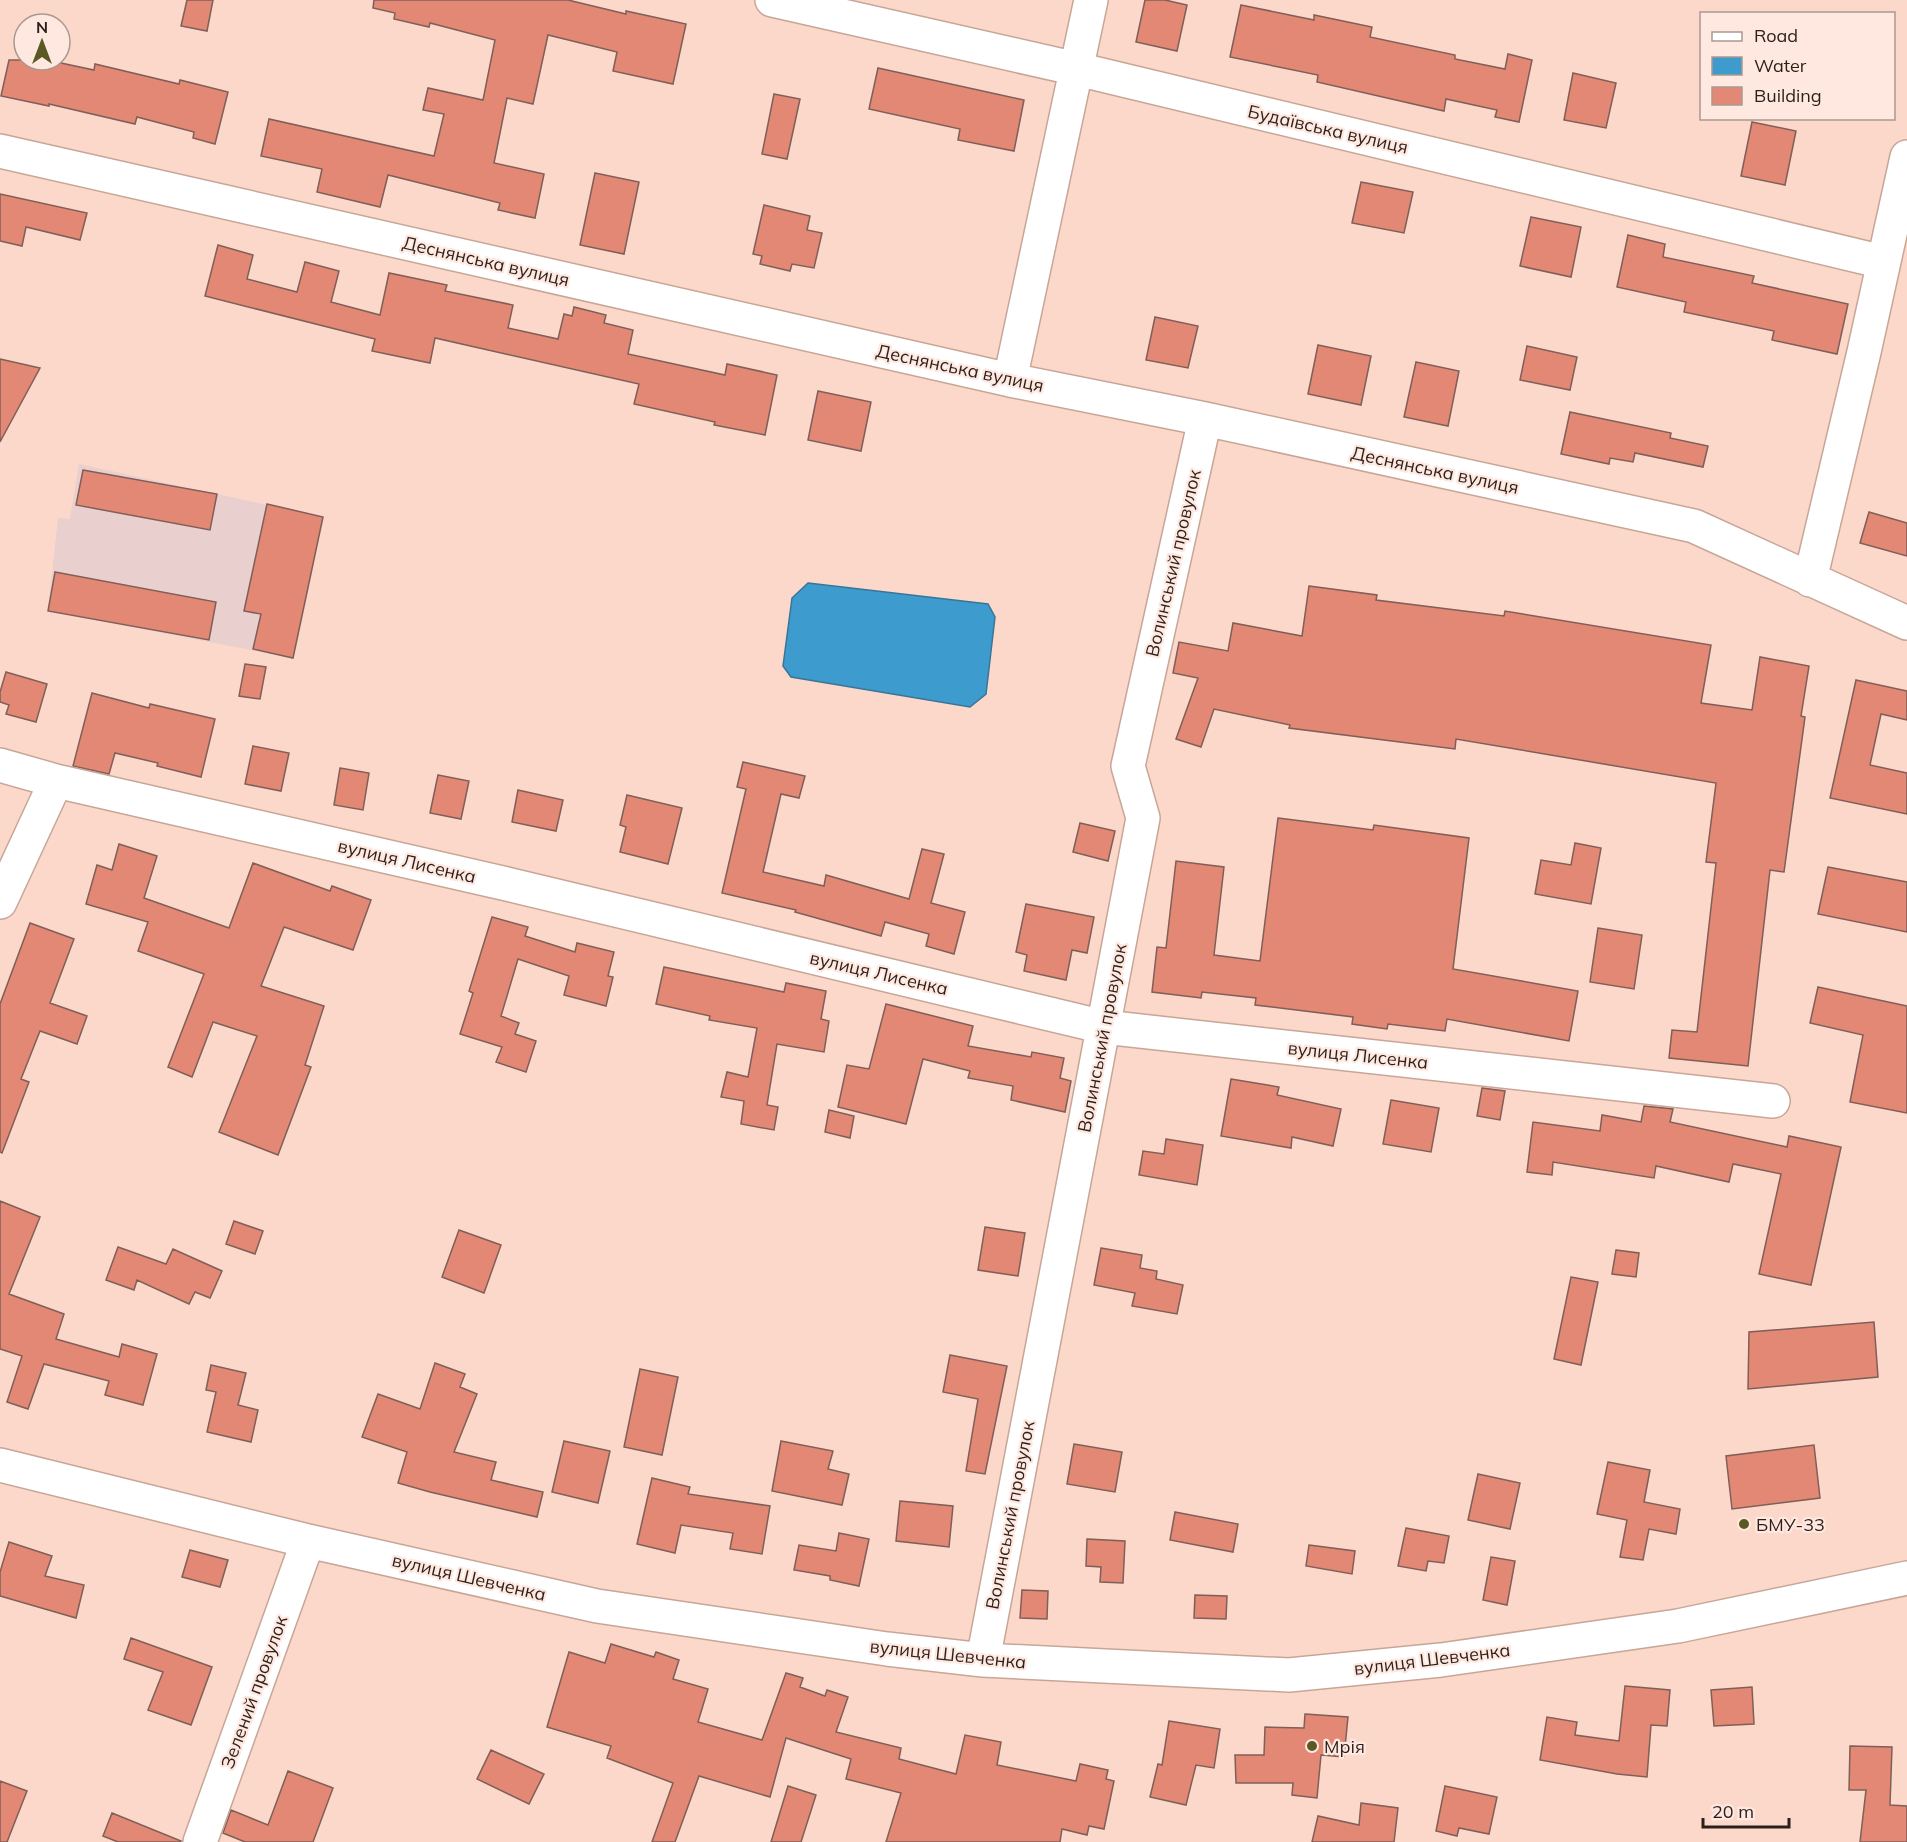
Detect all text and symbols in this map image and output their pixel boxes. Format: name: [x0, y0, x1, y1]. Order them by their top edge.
north arrow: [12, 12, 72, 72]
legend: [1700, 12, 1895, 120]
text: N: [36, 17, 48, 37]
text: Road: [1754, 24, 1798, 47]
text: Water: [1754, 54, 1807, 77]
text: Building: [1754, 84, 1822, 107]
street label: Будаївська вулиця: [1246, 99, 1410, 159]
street label: Деснянська вулиця: [400, 231, 572, 291]
street label: Деснянська вулиця: [874, 339, 1046, 397]
street label: Деснянська вулиця: [1349, 441, 1521, 499]
street label: Волинський провулок: [1140, 467, 1206, 659]
street label: вулиця Лисенка: [336, 834, 478, 888]
street label: Волинський провулок: [1072, 942, 1132, 1134]
street label: вулиця Лисенка: [808, 946, 950, 1000]
street label: вулиця Лисенка: [1287, 1036, 1429, 1074]
street label: Волинський провулок: [980, 1419, 1040, 1611]
place label: БМУ-33: [1756, 1513, 1825, 1536]
marker: БМУ-33: [1737, 1517, 1751, 1531]
street label: вулиця Шевченка: [390, 1548, 548, 1606]
street label: Зелений провулок: [216, 1612, 292, 1772]
street label: вулиця Шевченка: [869, 1634, 1027, 1674]
street label: вулиця Шевченка: [1353, 1638, 1511, 1680]
place label: Мрія: [1324, 1735, 1365, 1758]
marker: Мрія: [1305, 1739, 1319, 1753]
scale bar: [1703, 1791, 1788, 1829]
text: 20 m: [1712, 1800, 1754, 1823]

